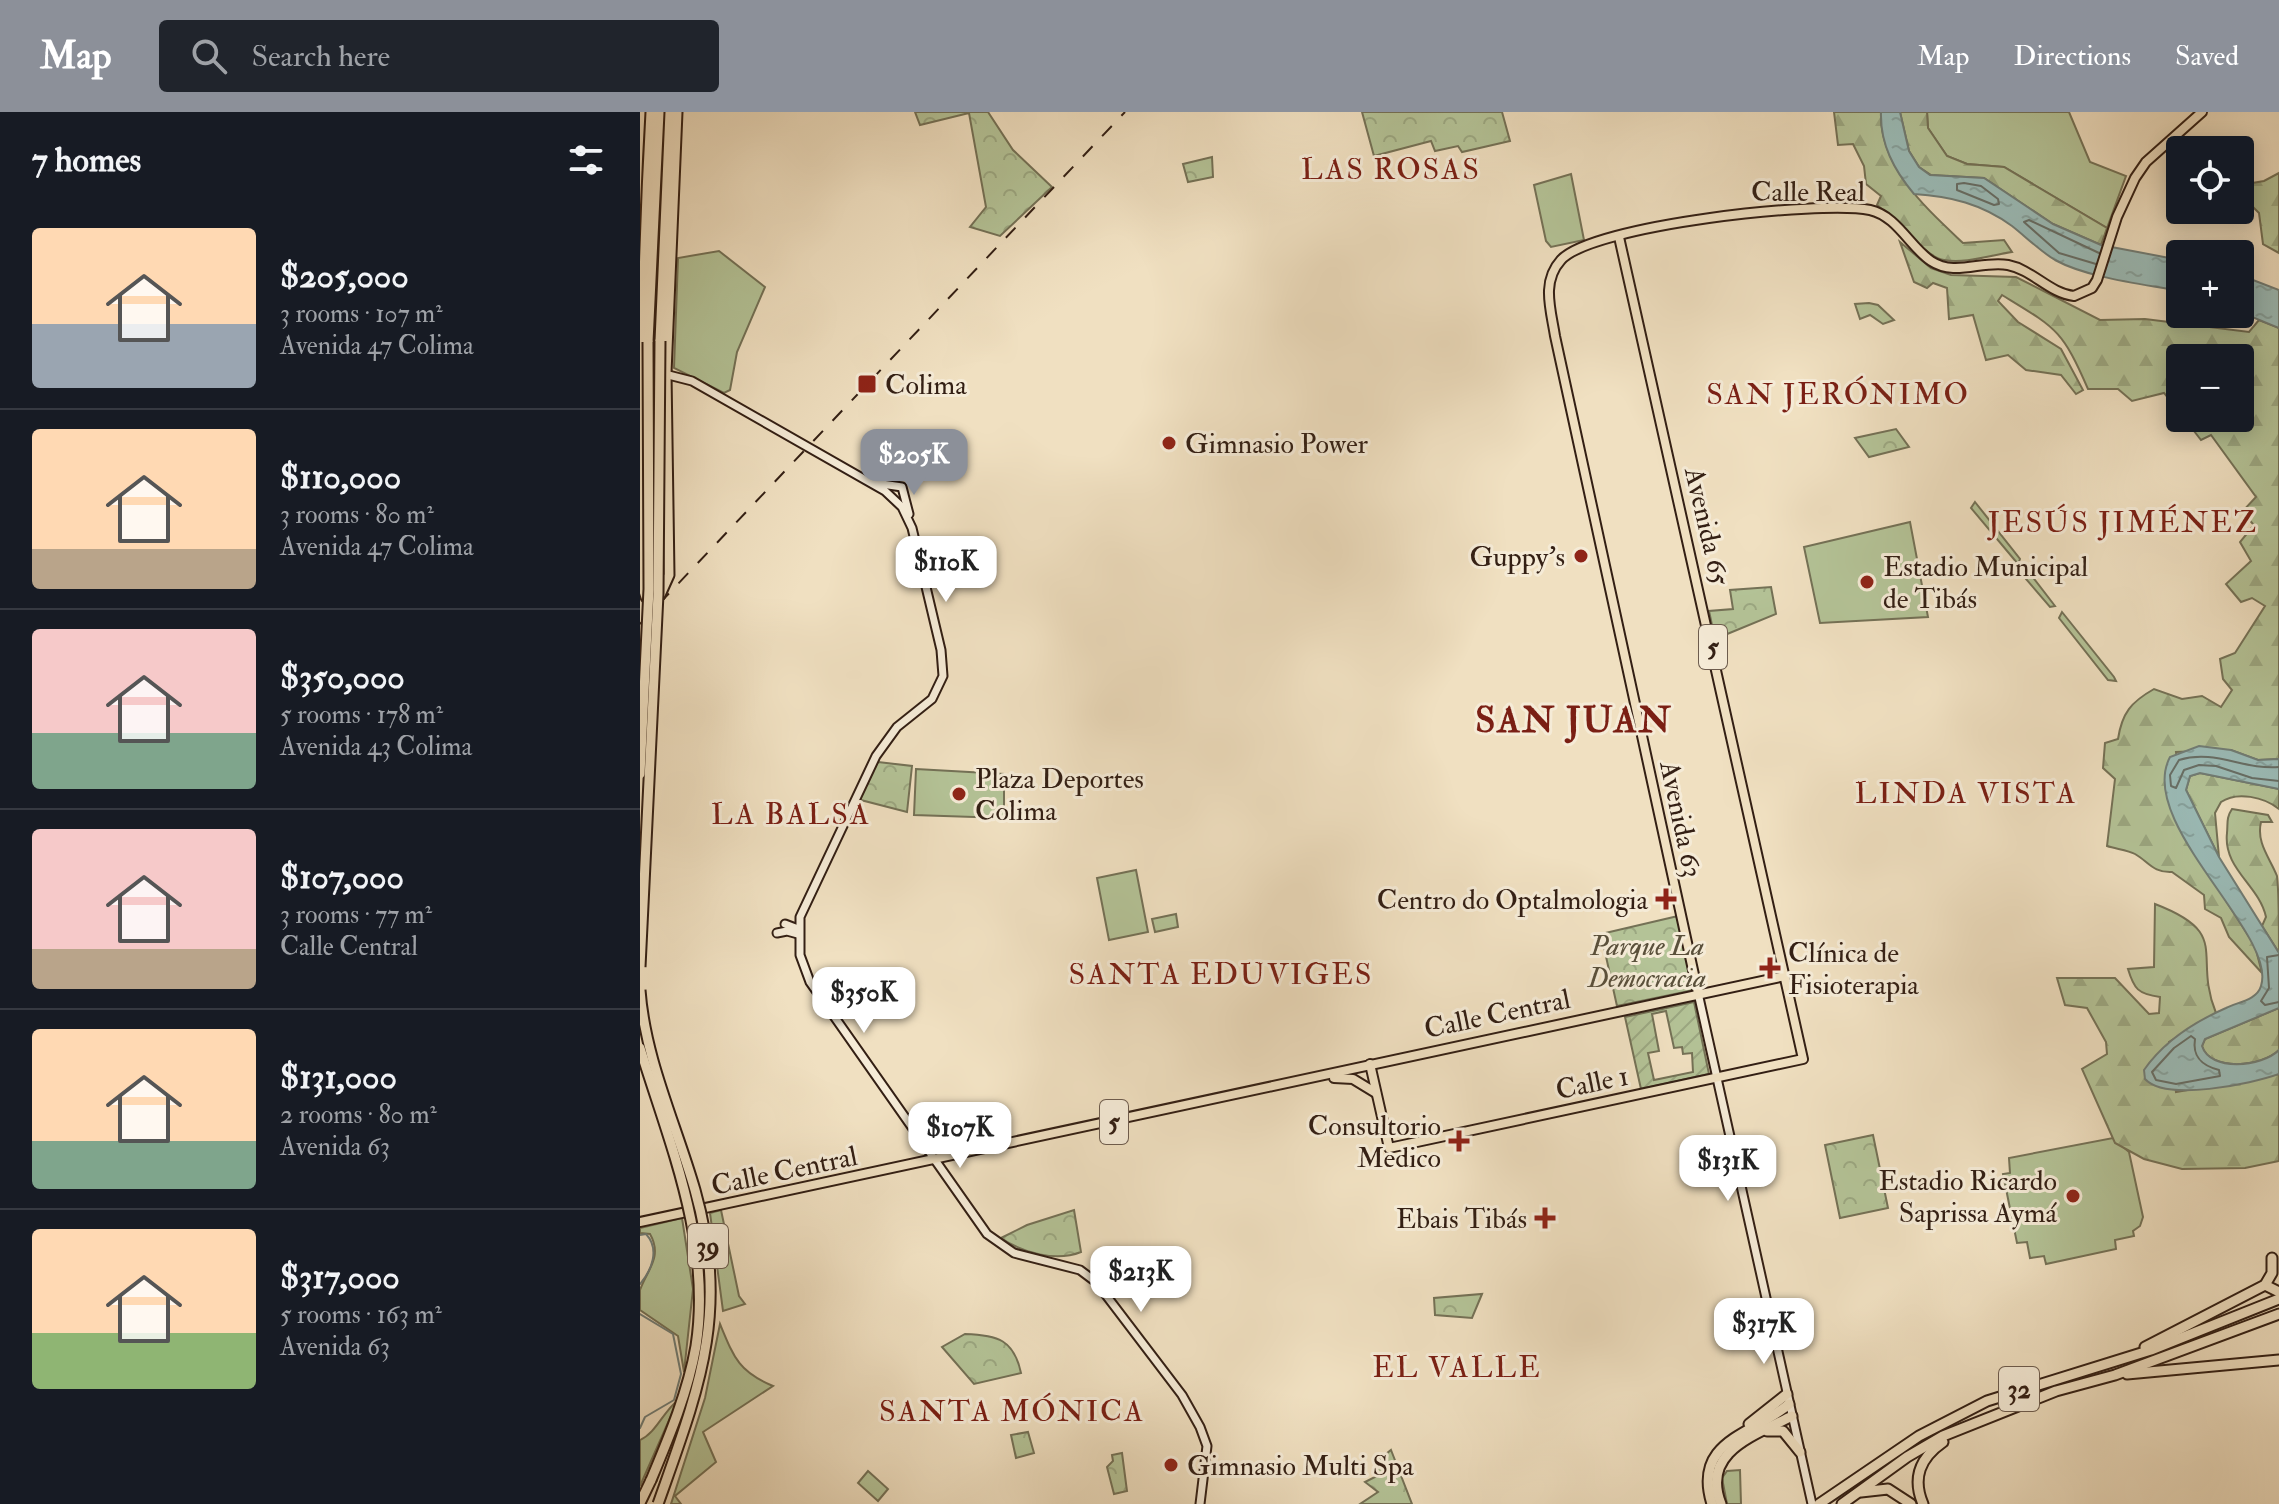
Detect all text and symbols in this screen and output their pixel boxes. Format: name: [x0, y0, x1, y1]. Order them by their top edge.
search box: [159, 20, 719, 92]
text: Map: [40, 32, 111, 80]
icon: search: [187, 34, 231, 78]
text: Search here: [251, 38, 390, 75]
text: Map: [1917, 39, 1970, 74]
text: Directions: [2014, 39, 2131, 74]
text: Saved: [2175, 39, 2239, 74]
map controls: [2166, 136, 2254, 432]
button: locate: [2166, 136, 2254, 224]
icon: filters: [564, 138, 608, 182]
text: 7 homes: [32, 139, 141, 182]
district label: LAS ROSAS: [1301, 151, 1481, 188]
street label: Calle Real: [1751, 175, 1865, 210]
button: +: [2166, 240, 2254, 328]
text: $205,000: [280, 255, 409, 298]
icon: home: [96, 260, 192, 356]
text: 3 rooms · 107 m²: [280, 298, 443, 330]
text: Avenida 47 Colima: [280, 330, 474, 362]
button: −: [2166, 344, 2254, 432]
place label: Colima: [885, 368, 967, 403]
marker: Colima: [856, 373, 878, 395]
district label: SAN JERÓNIMO: [1706, 375, 1970, 413]
place label: Gimnasio Power: [1185, 427, 1369, 462]
pin: $205K: [858, 429, 970, 497]
marker: Gimnasio Power: [1160, 434, 1178, 452]
text: $205K: [879, 439, 949, 471]
text: $110,000: [280, 456, 401, 499]
icon: home: [96, 461, 192, 557]
street label: Avenida 65: [1676, 463, 1737, 589]
text: 3 rooms · 80 m²: [280, 499, 434, 531]
district label: JESÚS JIMÉNEZ: [1987, 503, 2258, 541]
text: Avenida 47 Colima: [280, 531, 474, 563]
pin: $110K: [890, 536, 1002, 604]
place label: Guppy's: [1470, 540, 1565, 575]
text: $110K: [914, 546, 978, 578]
marker: Guppy's: [1572, 547, 1590, 565]
place label: Estadio Municipal de Tibás: [1883, 550, 2088, 617]
marker: Estadio Municipal de Tibás: [1858, 573, 1876, 591]
road number: 5: [1699, 625, 1727, 669]
text: $350,000: [280, 656, 405, 699]
icon: home: [96, 661, 192, 757]
district label: SAN JUAN: [1475, 698, 1673, 744]
text: 5 rooms · 178 m²: [280, 699, 443, 731]
text: Avenida 43 Colima: [280, 731, 472, 763]
street label: Avenida 63: [1651, 757, 1710, 881]
place label: Plaza Deportes Colima: [975, 762, 1144, 829]
district label: LINDA VISTA: [1855, 775, 2077, 812]
marker: Plaza Deportes Colima: [950, 785, 968, 803]
district label: LA BALSA: [711, 796, 871, 833]
text: $107,000: [280, 856, 404, 899]
icon: home: [96, 861, 192, 957]
place label: Centro do Optalmologia: [1377, 883, 1648, 918]
marker: Centro do Optalmologia: [1655, 888, 1677, 910]
text: 3 rooms · 77 m²: [280, 899, 432, 931]
park label: Parque La Democracia: [1587, 929, 1706, 996]
text: Calle Central: [280, 931, 418, 963]
place label: Clínica de Fisioterapia: [1788, 936, 1919, 1003]
district label: SANTA EDUVIGES: [1069, 956, 1374, 993]
marker: Clínica de Fisioterapia: [1759, 957, 1781, 979]
pin: $350K: [808, 967, 920, 1035]
text: $350K: [830, 977, 898, 1009]
street label: Calle Central: [1421, 982, 1574, 1047]
text: $131,000: [280, 1056, 397, 1099]
street label: Calle 1: [1553, 1059, 1632, 1108]
icon: home: [96, 1061, 192, 1157]
text: 2 rooms · 80 m²: [280, 1099, 437, 1131]
road number: 5: [1100, 1100, 1128, 1144]
pin: $107K: [904, 1102, 1016, 1170]
place label: Consultorio Medico: [1308, 1109, 1441, 1176]
text: $107K: [926, 1112, 994, 1144]
marker: Consultorio Medico: [1448, 1130, 1470, 1152]
text: Avenida 63: [280, 1131, 390, 1163]
pin: $131K: [1672, 1135, 1784, 1203]
street label: Calle Central: [708, 1139, 861, 1204]
text: $131K: [1697, 1145, 1759, 1177]
place label: Estadio Ricardo Saprissa Aymá: [1879, 1164, 2057, 1231]
marker: Estadio Ricardo Saprissa Aymá: [2064, 1187, 2082, 1205]
place label: Ebais Tibás: [1396, 1202, 1527, 1237]
marker: Ebais Tibás: [1534, 1207, 1556, 1229]
road number: 39: [688, 1224, 728, 1268]
pin: $213K: [1085, 1246, 1197, 1314]
text: $317,000: [280, 1256, 400, 1299]
text: $213K: [1108, 1256, 1174, 1288]
icon: home: [96, 1261, 192, 1357]
pin: $317K: [1708, 1298, 1820, 1366]
text: 5 rooms · 163 m²: [280, 1299, 442, 1331]
text: $317K: [1732, 1308, 1796, 1340]
text: Avenida 63: [280, 1331, 390, 1363]
district label: EL VALLE: [1372, 1349, 1542, 1386]
road number: 32: [1999, 1367, 2039, 1411]
district label: SANTA MÓNICA: [879, 1392, 1145, 1430]
place label: Gimnasio Multi Spa: [1187, 1449, 1414, 1484]
marker: Gimnasio Multi Spa: [1162, 1456, 1180, 1474]

